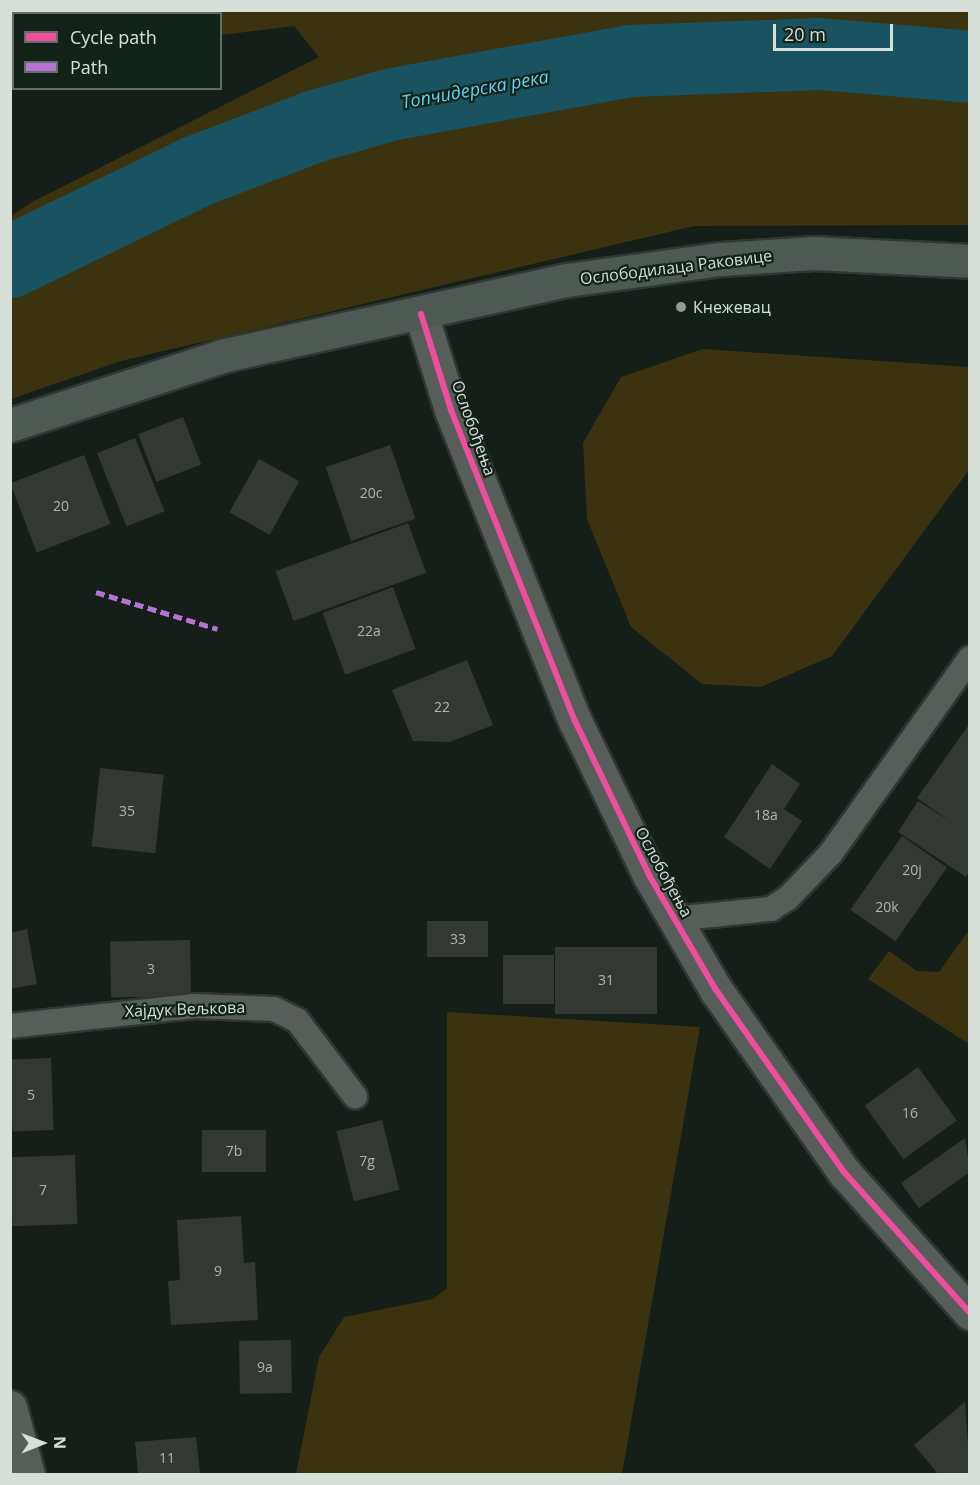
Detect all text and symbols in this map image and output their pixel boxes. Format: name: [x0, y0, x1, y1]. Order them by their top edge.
legend: [12, 12, 222, 90]
scale bar: [776, 12, 896, 50]
text: 20 m: [784, 22, 826, 46]
text: Cycle path: [70, 25, 157, 49]
text: Path: [70, 55, 108, 79]
water label: Топчидерска река: [400, 65, 550, 113]
street label: Ослободилаца Раковице: [579, 246, 773, 288]
place label: Кнежевац: [693, 297, 771, 317]
marker: Кнежевац: [674, 300, 688, 314]
street label: Ослобођења: [448, 378, 500, 478]
house number: 20c: [360, 485, 382, 501]
house number: 20: [53, 498, 69, 514]
house number: 22a: [357, 623, 381, 639]
house number: 22: [434, 699, 450, 715]
house number: 35: [119, 803, 135, 819]
house number: 18a: [754, 807, 778, 823]
street label: Ослобођења: [631, 824, 697, 920]
house number: 20j: [902, 862, 922, 878]
house number: 20k: [875, 899, 899, 915]
house number: 33: [450, 931, 466, 947]
house number: 3: [147, 961, 155, 977]
house number: 31: [598, 972, 614, 988]
street label: Хајдук Вељкова: [124, 997, 246, 1021]
house number: 5: [27, 1087, 35, 1103]
house number: 16: [902, 1105, 918, 1121]
house number: 7b: [226, 1143, 242, 1159]
house number: 7g: [359, 1153, 375, 1169]
house number: 7: [39, 1182, 47, 1198]
house number: 9: [214, 1263, 222, 1279]
house number: 9a: [257, 1359, 273, 1375]
north arrow: [12, 1413, 72, 1473]
text: N: [49, 1436, 71, 1449]
house number: 11: [159, 1450, 175, 1466]

